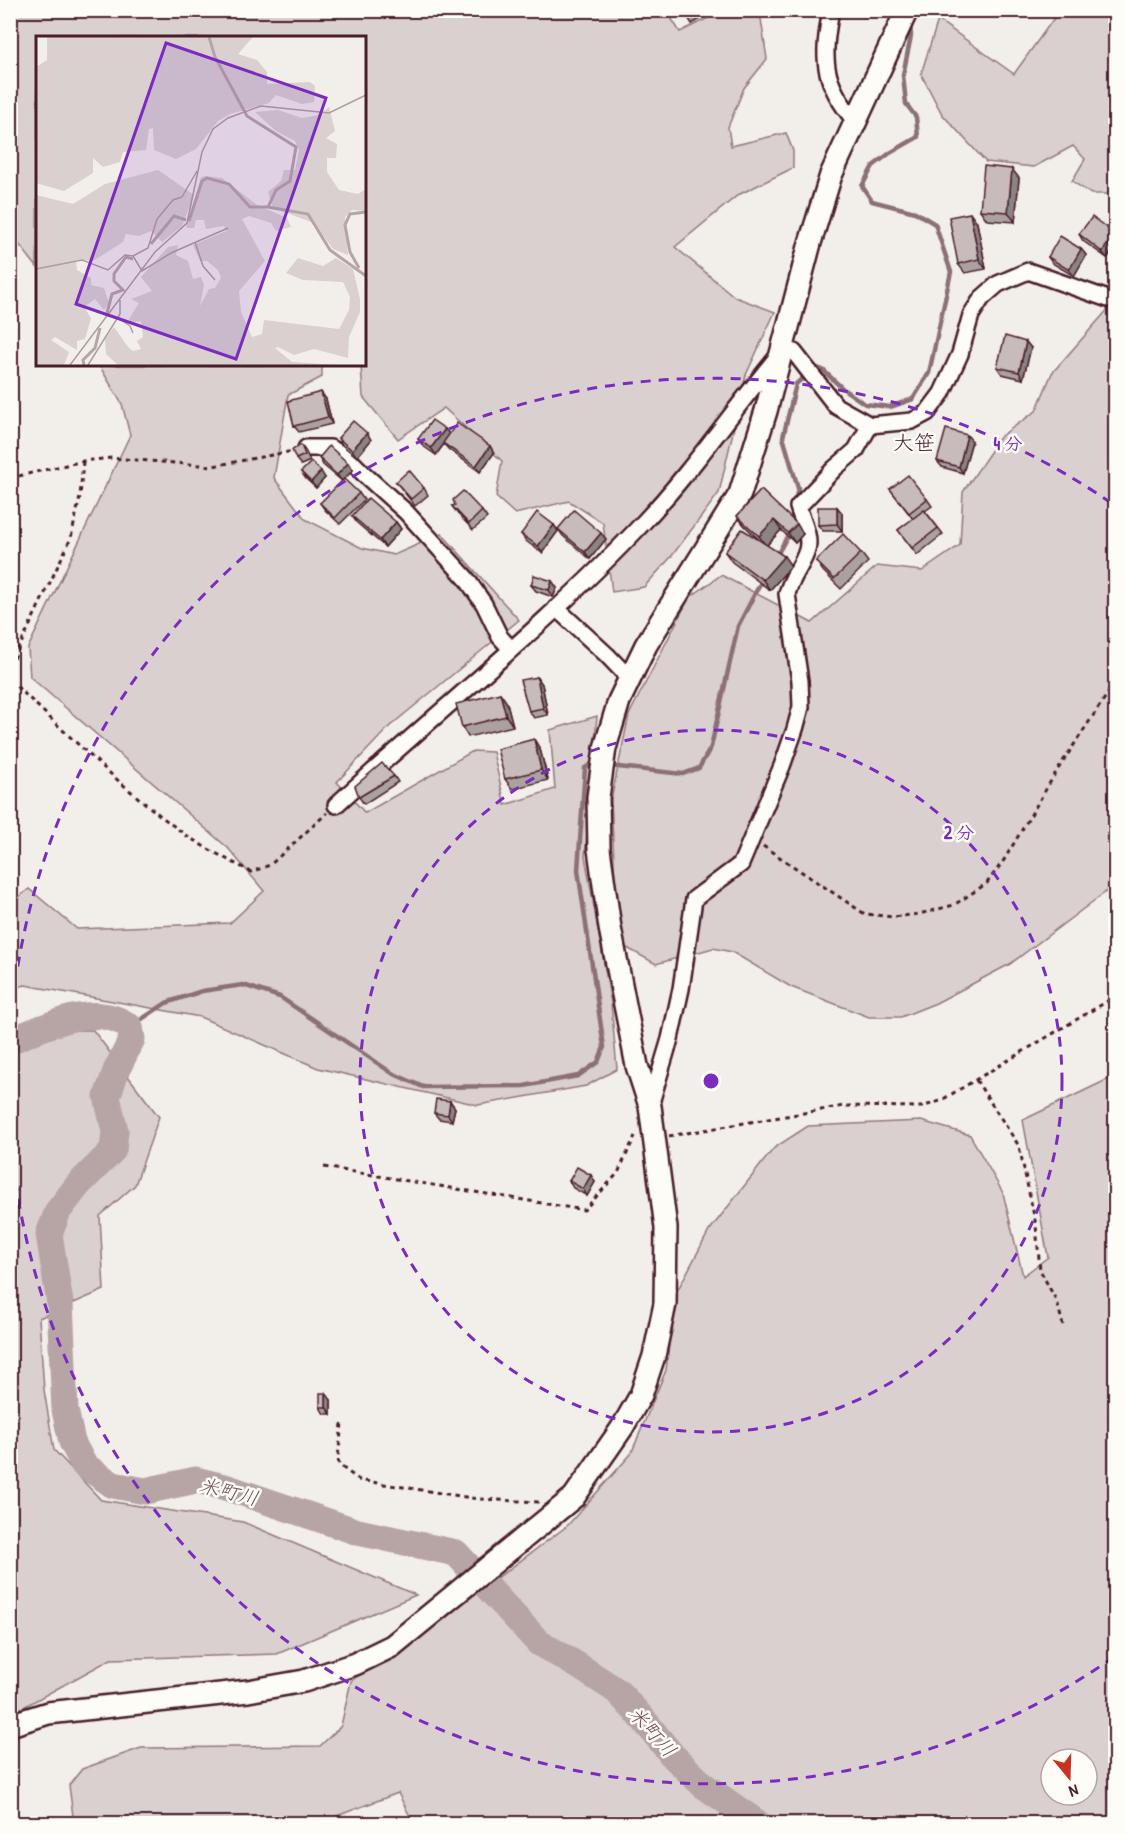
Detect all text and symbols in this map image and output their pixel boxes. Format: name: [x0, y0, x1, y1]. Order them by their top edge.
inset map: [36, 36, 366, 366]
district label: 大笹: [893, 428, 935, 457]
text: 4 分: [994, 431, 1022, 456]
text: 2 分: [944, 820, 974, 845]
centre of rings: [701, 1071, 721, 1091]
water label: 米町川: [197, 1471, 261, 1511]
water label: 米町川: [623, 1700, 683, 1762]
north arrow: [1039, 1747, 1099, 1807]
text: N: [1066, 1779, 1081, 1803]

